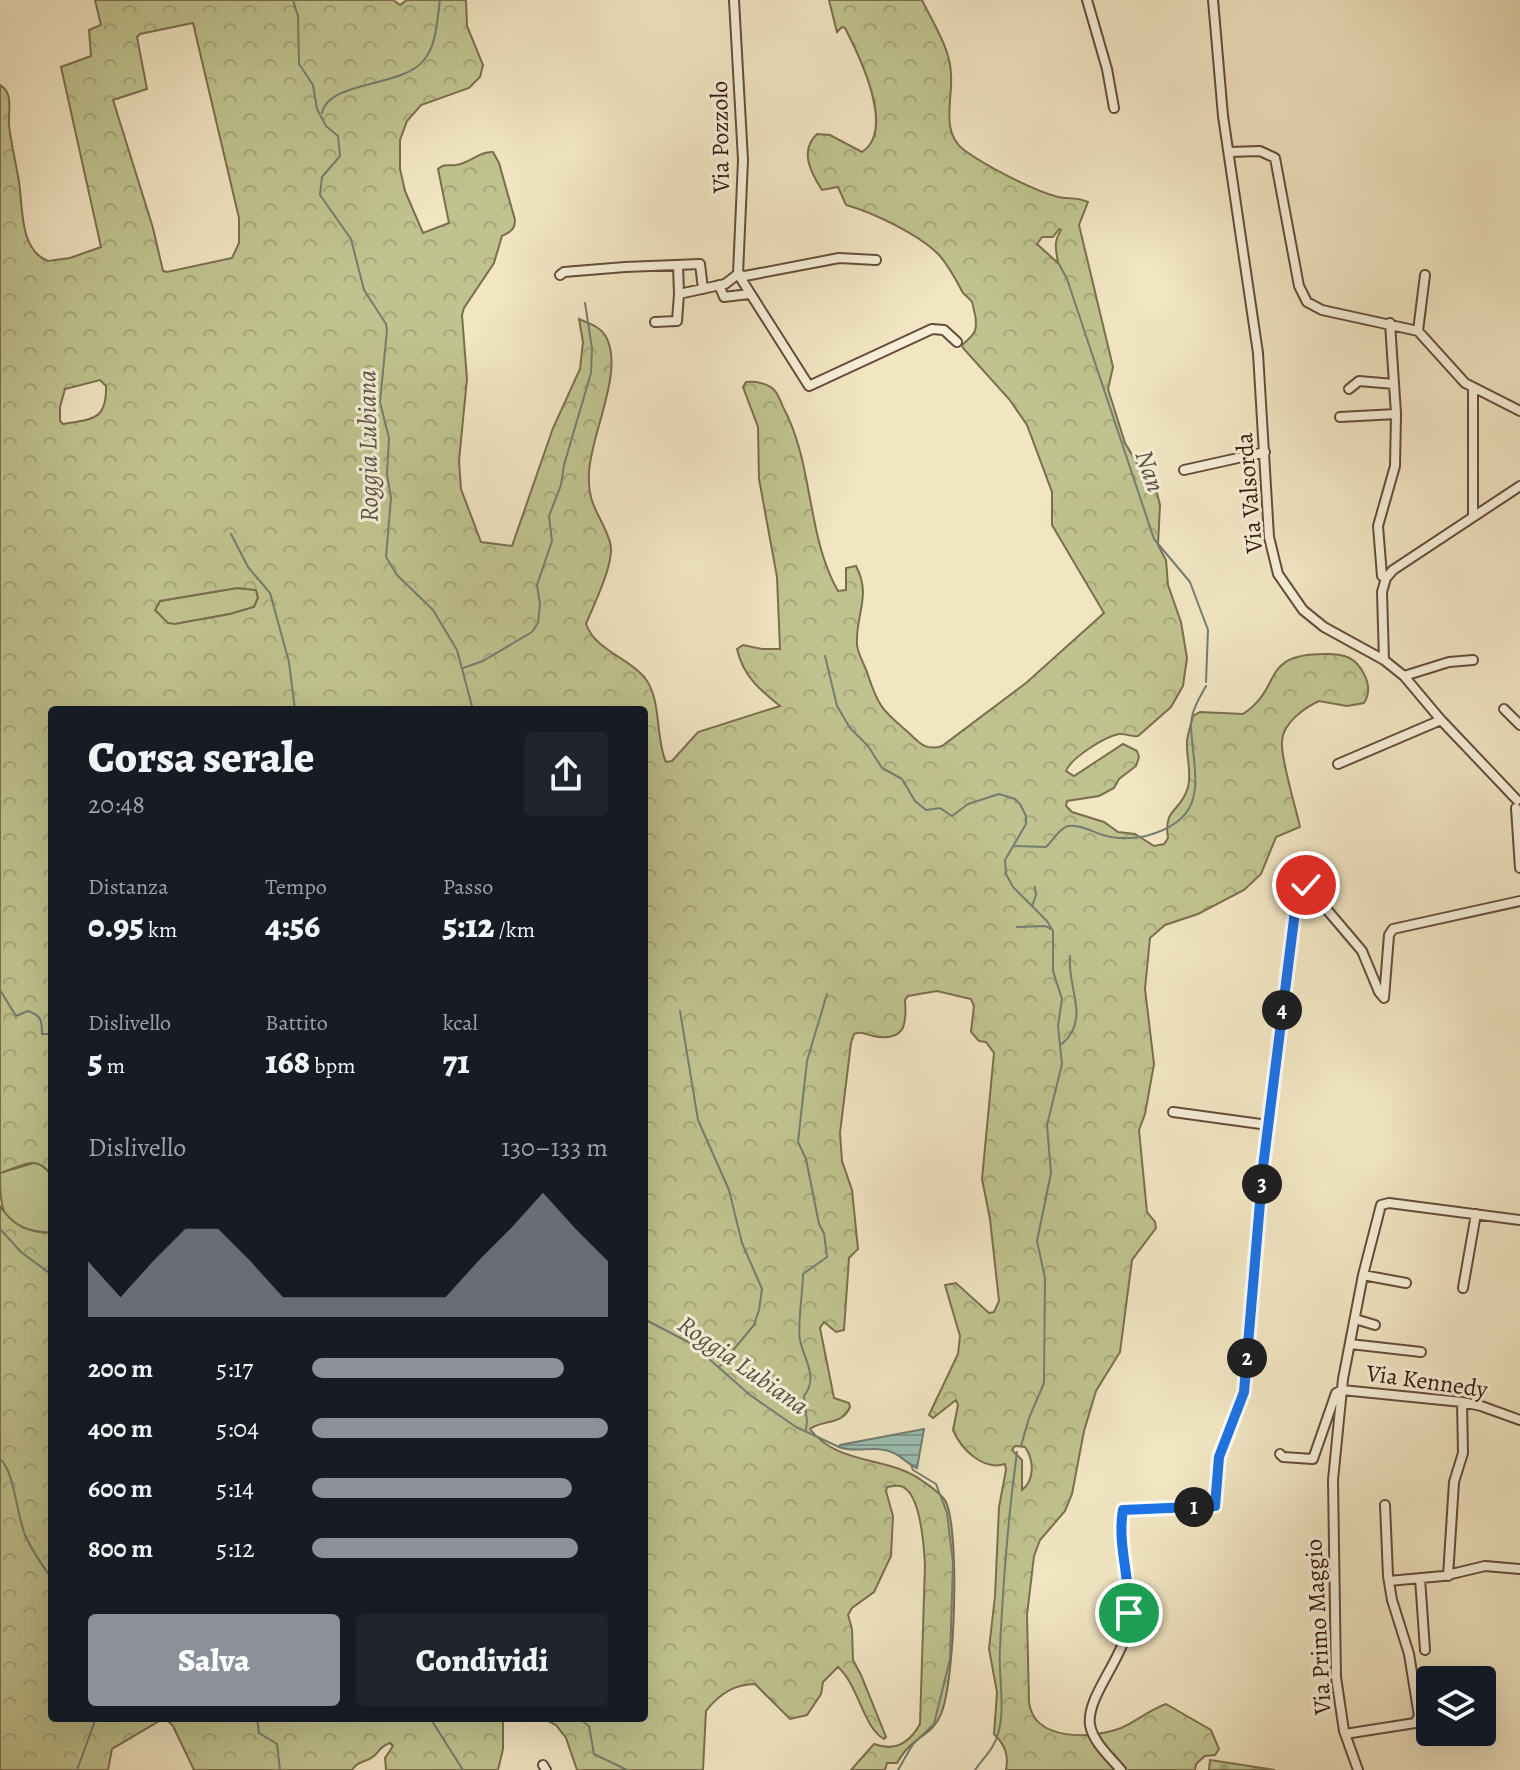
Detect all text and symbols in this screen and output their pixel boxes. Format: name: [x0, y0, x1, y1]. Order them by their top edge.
street label: Via Pozzolo: [703, 81, 737, 194]
water label: Roggia Lubiana: [349, 370, 387, 522]
street label: Via Valsorda: [1228, 431, 1270, 556]
water label: Nan: [1127, 445, 1173, 497]
text: Corsa serale: [88, 727, 314, 787]
button: share: [524, 732, 608, 816]
text: 20:48: [88, 787, 145, 822]
pin: [1272, 851, 1340, 919]
icon: check: [1284, 863, 1328, 907]
text: Distanza: [88, 872, 168, 902]
text: Tempo: [265, 872, 327, 902]
text: Passo: [443, 872, 493, 902]
text: 0.95: [88, 902, 144, 949]
text: 4:56: [265, 902, 320, 949]
text: 5:12: [443, 902, 494, 949]
text: km: [144, 915, 177, 945]
text: /km: [494, 915, 535, 945]
pin: 4: [1262, 990, 1302, 1030]
text: 4: [1277, 995, 1287, 1025]
text: Dislivello: [88, 1008, 171, 1038]
text: Battito: [265, 1008, 328, 1038]
text: kcal: [443, 1008, 478, 1038]
text: 5: [88, 1038, 102, 1085]
text: 168: [265, 1038, 310, 1085]
text: 71: [443, 1038, 470, 1085]
text: m: [102, 1051, 125, 1081]
text: bpm: [310, 1051, 355, 1081]
text: Dislivello: [88, 1130, 186, 1165]
text: 130–133 m: [501, 1130, 608, 1165]
pin: 3: [1242, 1164, 1282, 1204]
text: 3: [1257, 1169, 1267, 1199]
water label: Roggia Lubiana: [671, 1307, 815, 1423]
pin: 2: [1227, 1338, 1267, 1378]
text: 2: [1242, 1343, 1252, 1373]
text: 200 m: [88, 1351, 153, 1386]
text: 5:17: [216, 1351, 253, 1386]
street label: Via Kennedy: [1363, 1357, 1490, 1405]
text: 400 m: [88, 1411, 153, 1446]
text: 5:04: [216, 1411, 259, 1446]
text: 600 m: [88, 1471, 153, 1506]
text: 5:14: [216, 1471, 254, 1506]
pin: 1: [1174, 1487, 1214, 1527]
text: 1: [1190, 1492, 1198, 1522]
text: 800 m: [88, 1531, 153, 1566]
text: 5:12: [216, 1531, 255, 1566]
street label: Via Primo Maggio: [1297, 1538, 1339, 1717]
pin: [1095, 1579, 1163, 1647]
icon: arrive: [1107, 1591, 1151, 1635]
button: Salva: [88, 1614, 340, 1706]
button: Condividi: [356, 1614, 608, 1706]
map controls: [1416, 1666, 1496, 1746]
button: layers: [1416, 1666, 1496, 1746]

